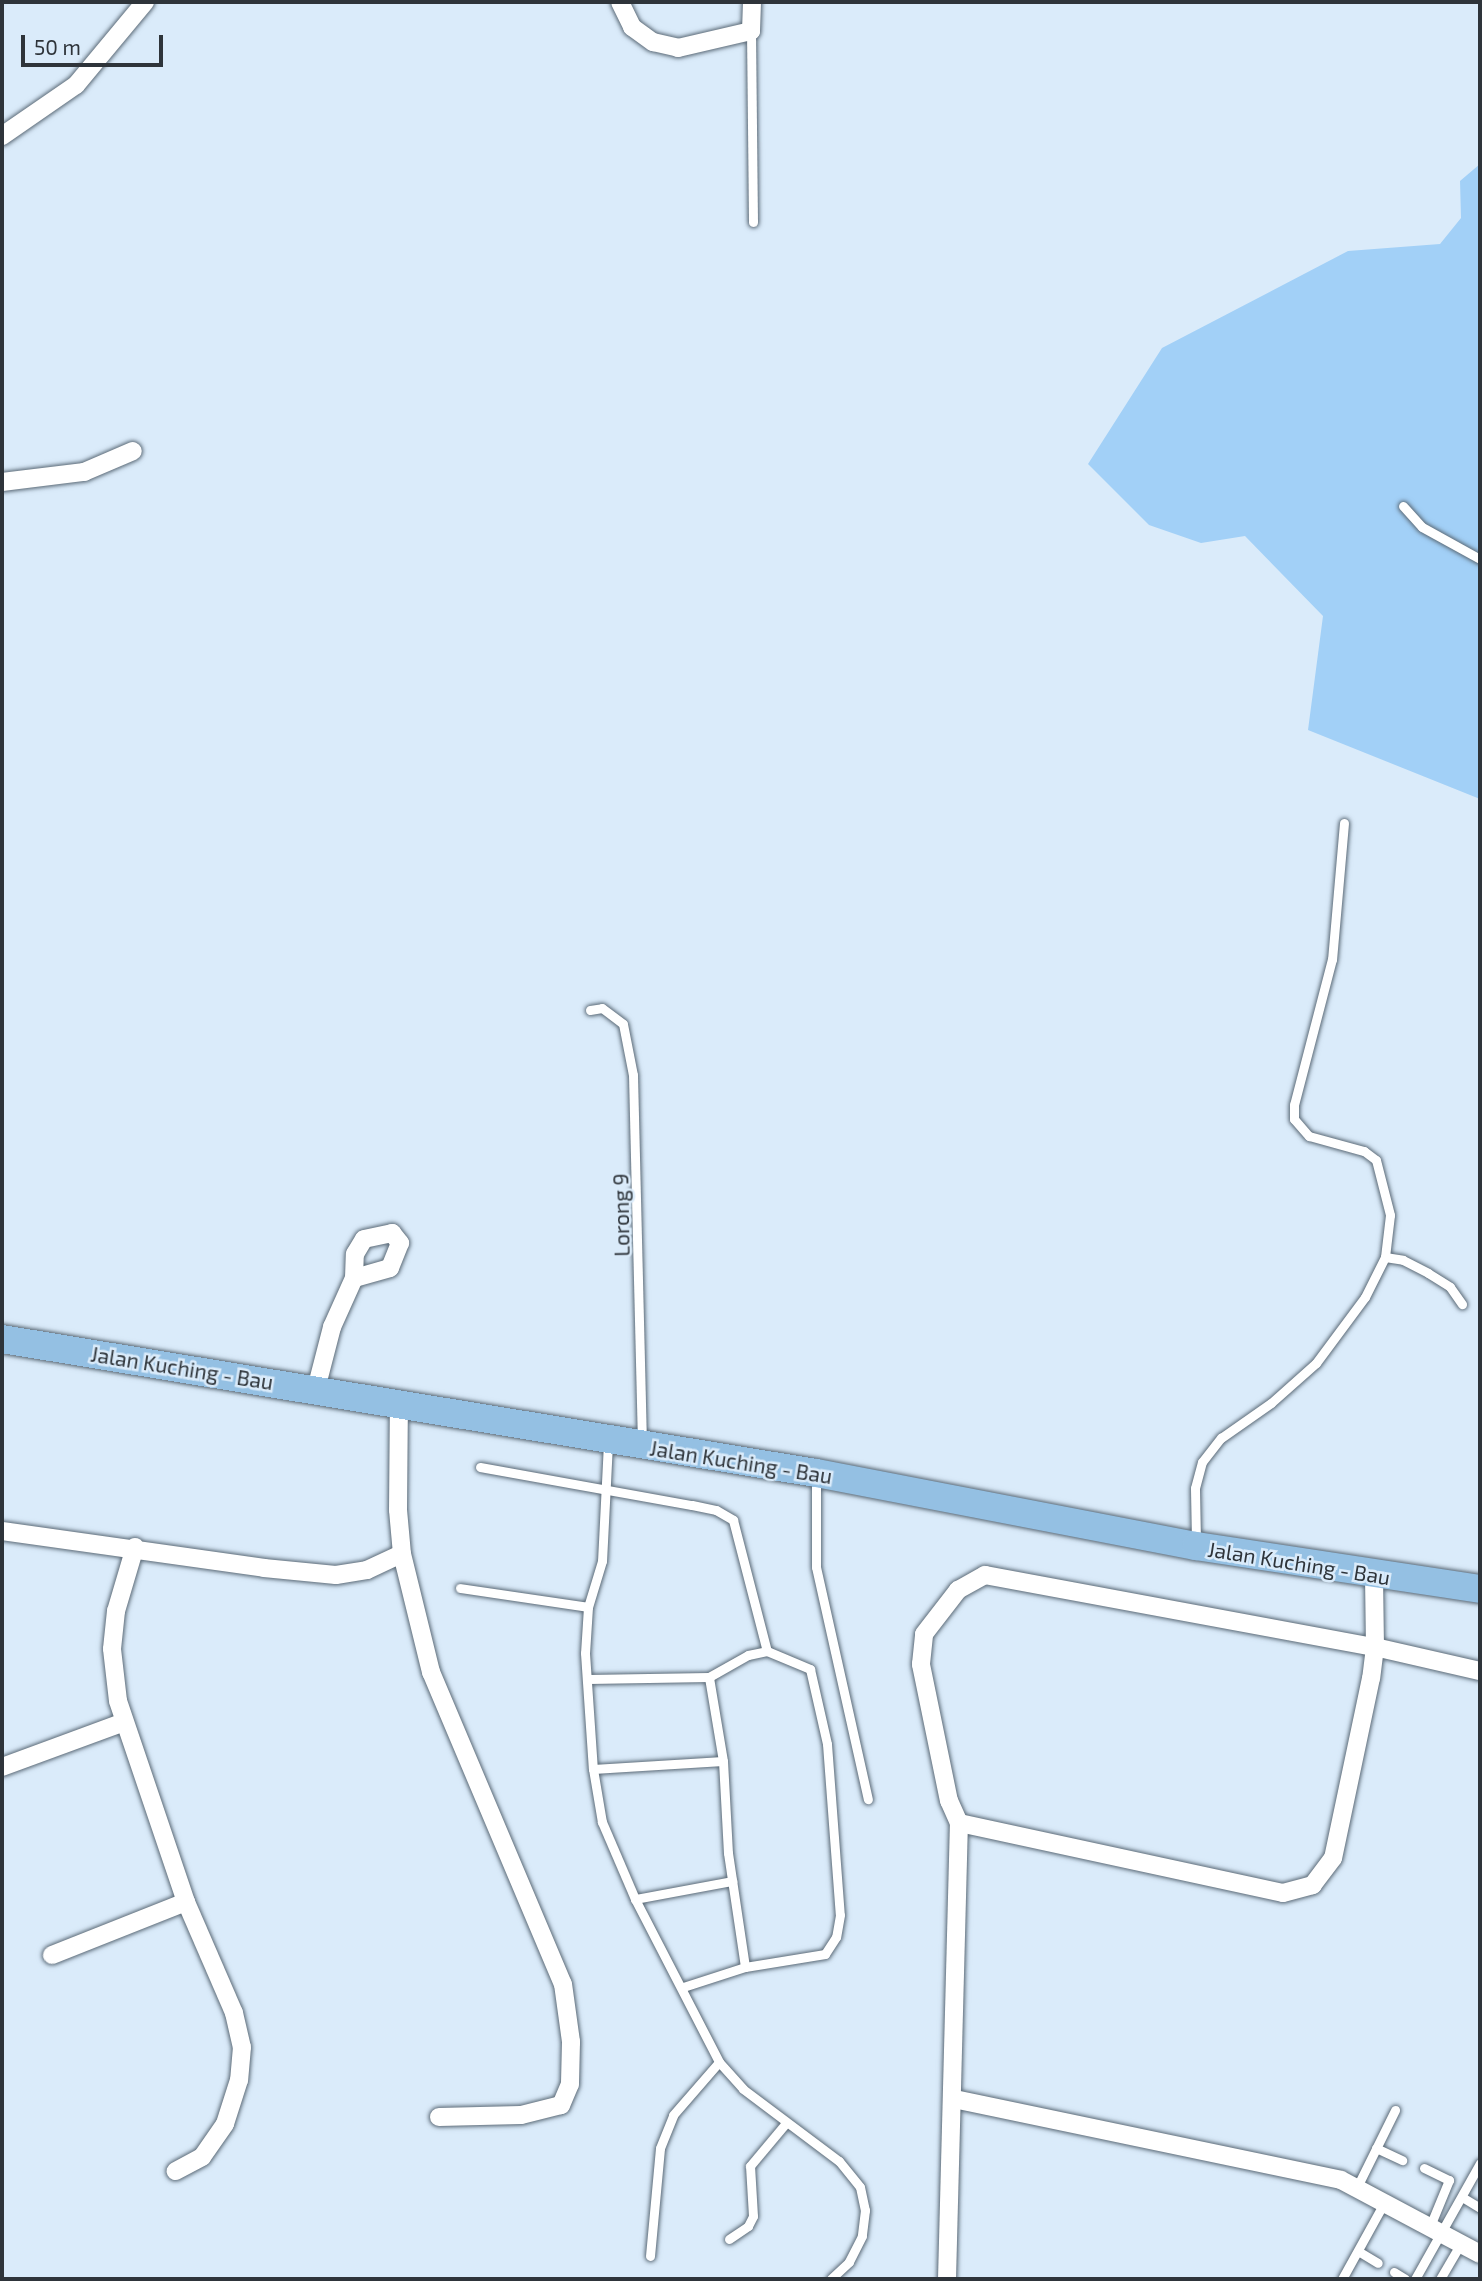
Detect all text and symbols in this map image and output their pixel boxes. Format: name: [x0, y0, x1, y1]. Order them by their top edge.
scale bar: [24, 21, 166, 65]
text: 50 m: [34, 34, 81, 59]
street label: Lorong 9: [608, 1173, 634, 1257]
street label: Jalan Kuching - Bau: [89, 1341, 275, 1395]
street label: Jalan Kuching - Bau: [648, 1435, 834, 1489]
street label: Jalan Kuching - Bau: [1206, 1536, 1392, 1590]

